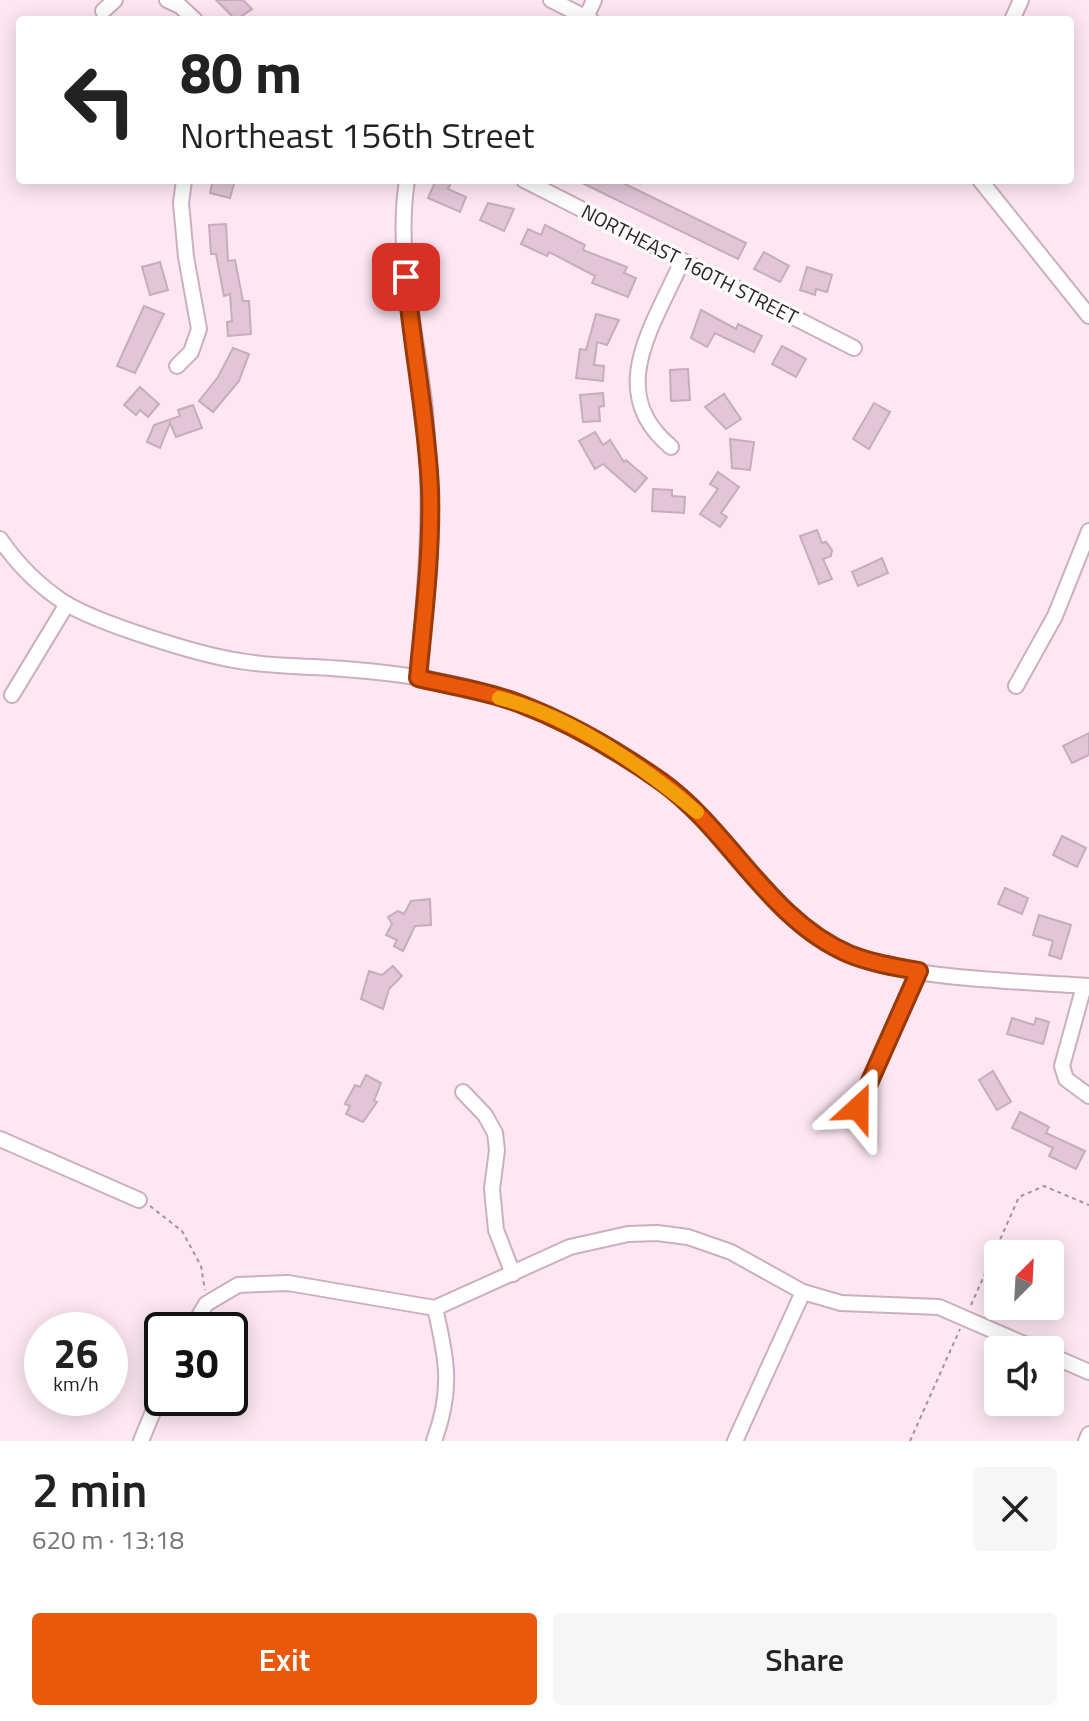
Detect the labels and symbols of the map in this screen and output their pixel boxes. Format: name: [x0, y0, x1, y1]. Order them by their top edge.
street label: NORTHEAST 160TH STREET: [576, 196, 804, 332]
pin: [372, 243, 440, 311]
position arrow: [816, 1066, 900, 1150]
north arrow: [984, 1240, 1064, 1320]
speed limit sign: 30: [144, 1312, 248, 1416]

